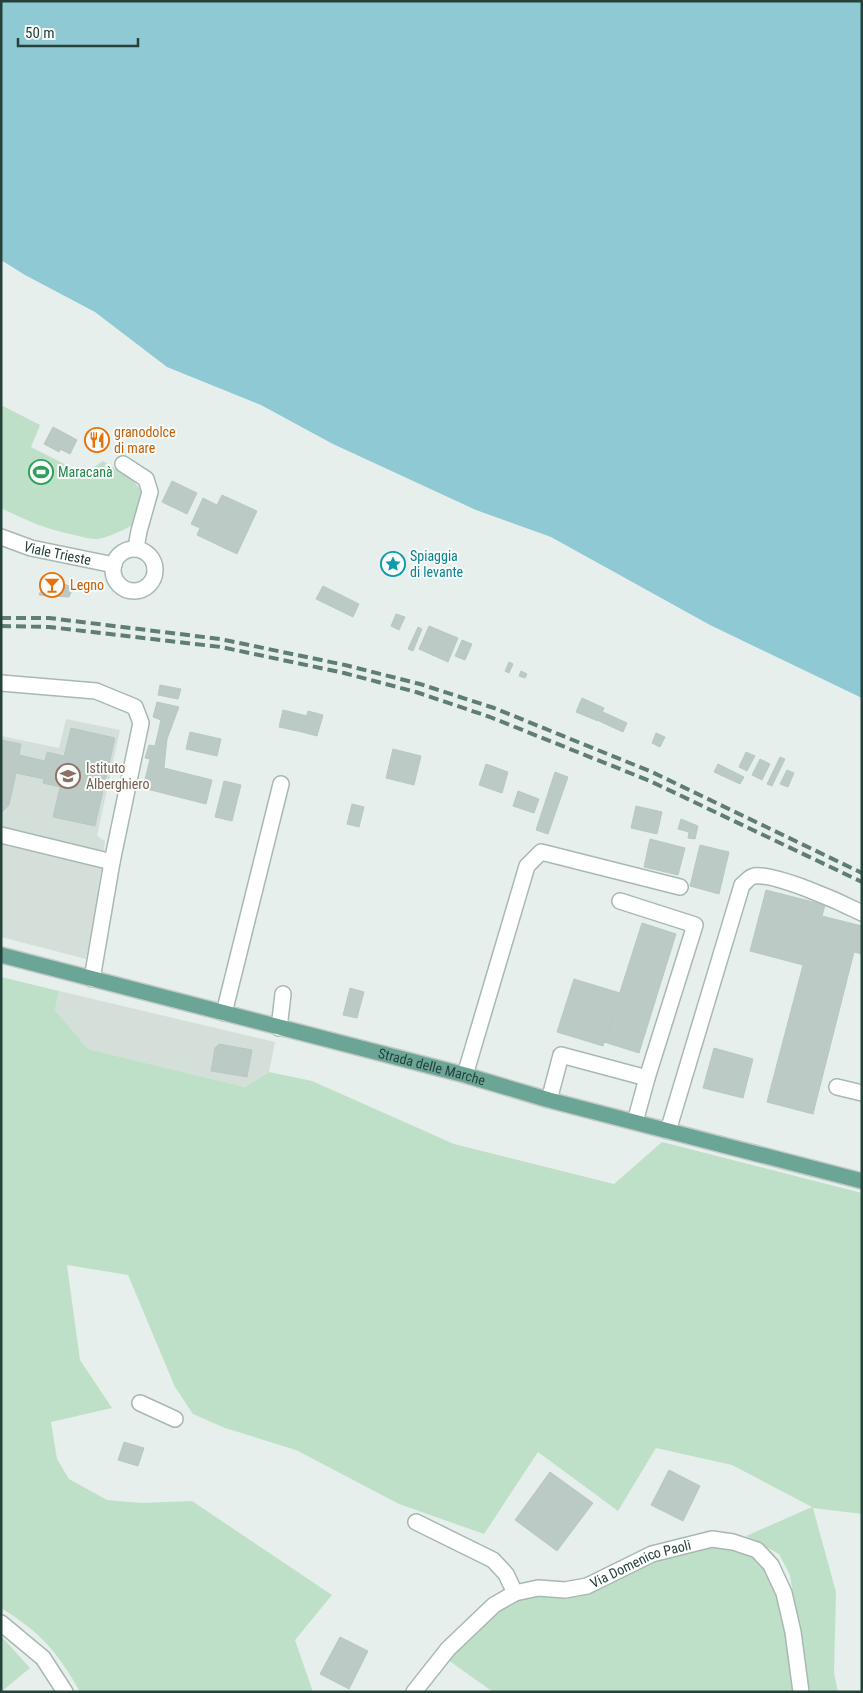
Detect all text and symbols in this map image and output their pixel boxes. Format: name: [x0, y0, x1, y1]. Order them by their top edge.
scale bar: [18, 15, 138, 47]
text: 50 m: [25, 24, 55, 42]
place label: granodolce di mare: [114, 424, 176, 456]
restaurant icon: granodolce di mare: [84, 427, 110, 453]
sports icon: Maracanà: [28, 459, 54, 485]
place label: Maracanà: [58, 464, 113, 480]
street label: Viale Trieste: [21, 538, 93, 568]
place label: Spiaggia di levante: [410, 548, 464, 580]
place icon: Spiaggia di levante: [380, 551, 406, 577]
bar icon: Legno: [39, 572, 65, 598]
place label: Legno: [70, 577, 104, 593]
place label: Istituto Alberghiero: [86, 760, 150, 792]
school or university icon: Istituto Alberghiero: [55, 763, 81, 789]
street label: Strada delle Marche: [377, 1045, 488, 1089]
street label: Via Domenico Paoli: [587, 1537, 693, 1591]

